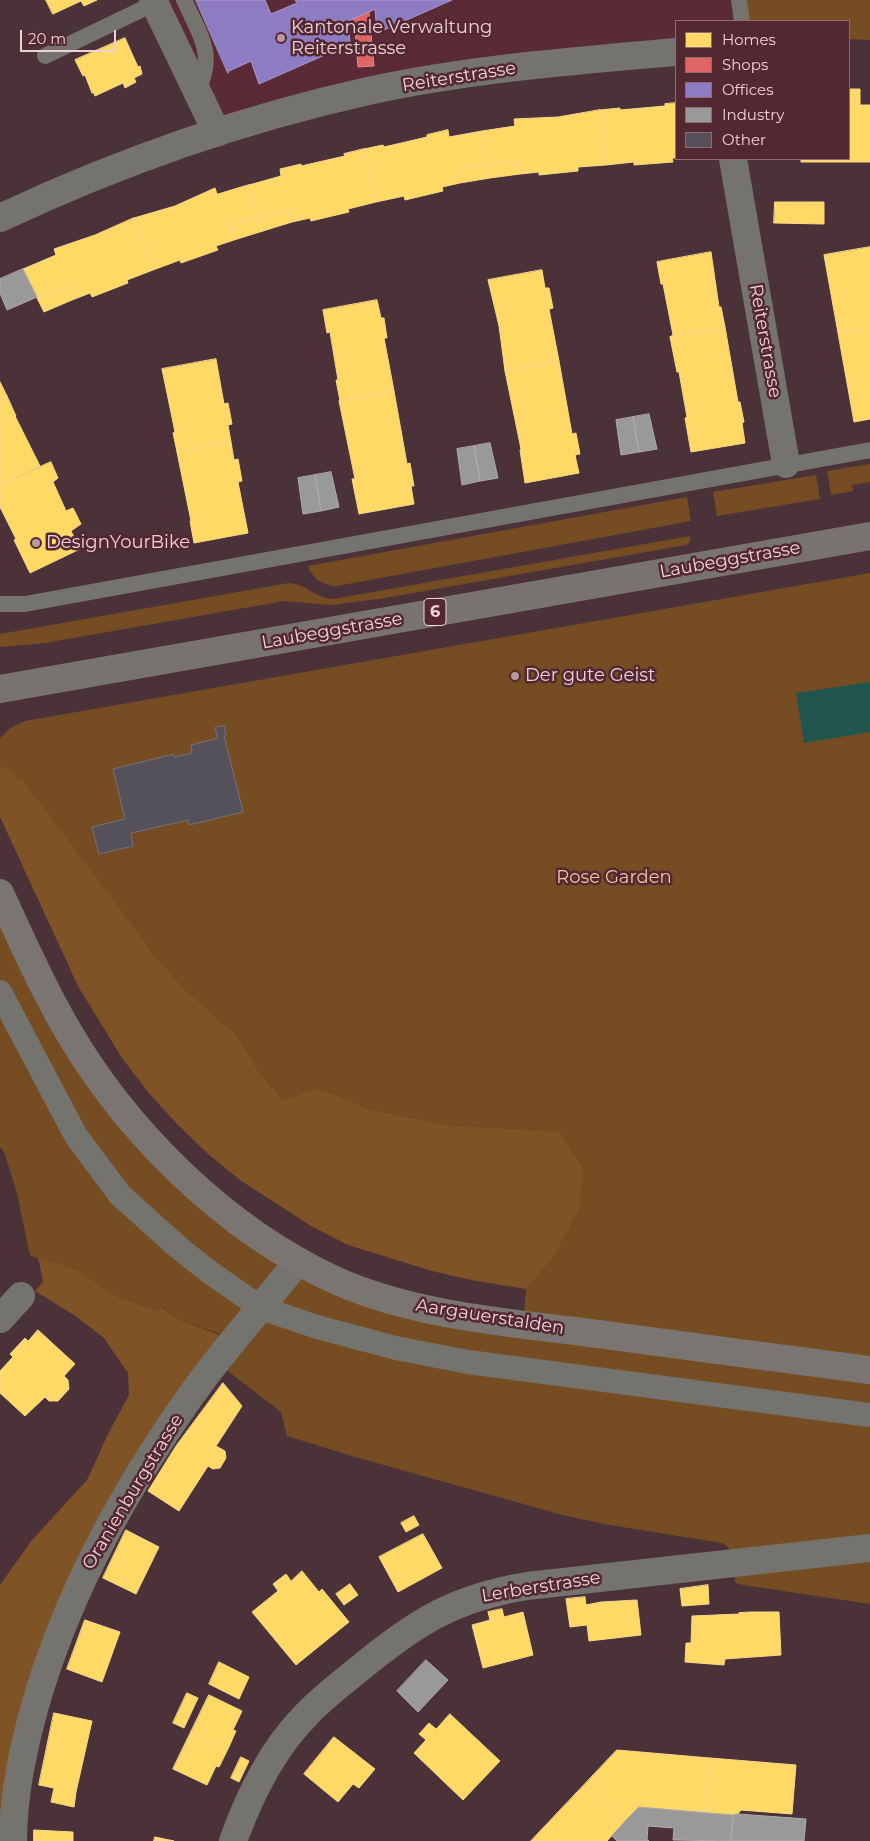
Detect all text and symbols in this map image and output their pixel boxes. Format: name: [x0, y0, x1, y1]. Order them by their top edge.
place label: Kantonale Verwaltung Reiterstrasse: [291, 17, 492, 59]
scale bar: [22, 20, 119, 52]
legend: [675, 20, 850, 160]
text: 20 m: [28, 29, 66, 48]
text: Homes: [722, 30, 776, 49]
marker: Kantonale Verwaltung Reiterstrasse: [275, 32, 287, 44]
text: Shops: [722, 55, 768, 74]
street label: Reiterstrasse: [400, 57, 518, 97]
text: Offices: [722, 80, 774, 99]
text: Industry: [722, 105, 784, 124]
text: Other: [722, 130, 766, 149]
street label: Reiterstrasse: [744, 282, 786, 400]
place label: DesignYourBike: [46, 532, 190, 554]
marker: DesignYourBike: [30, 537, 42, 549]
street label: Laubeggstrasse: [658, 537, 802, 583]
road number: 6: [424, 598, 446, 626]
street label: Laubeggstrasse: [260, 608, 404, 654]
place label: Der gute Geist: [525, 665, 655, 687]
marker: Der gute Geist: [509, 670, 521, 682]
park label: Rose Garden: [556, 867, 672, 889]
street label: Aargauerstalden: [414, 1295, 566, 1339]
street label: Oranienburgstrasse: [78, 1410, 188, 1574]
street label: Lerberstrasse: [480, 1567, 602, 1607]

